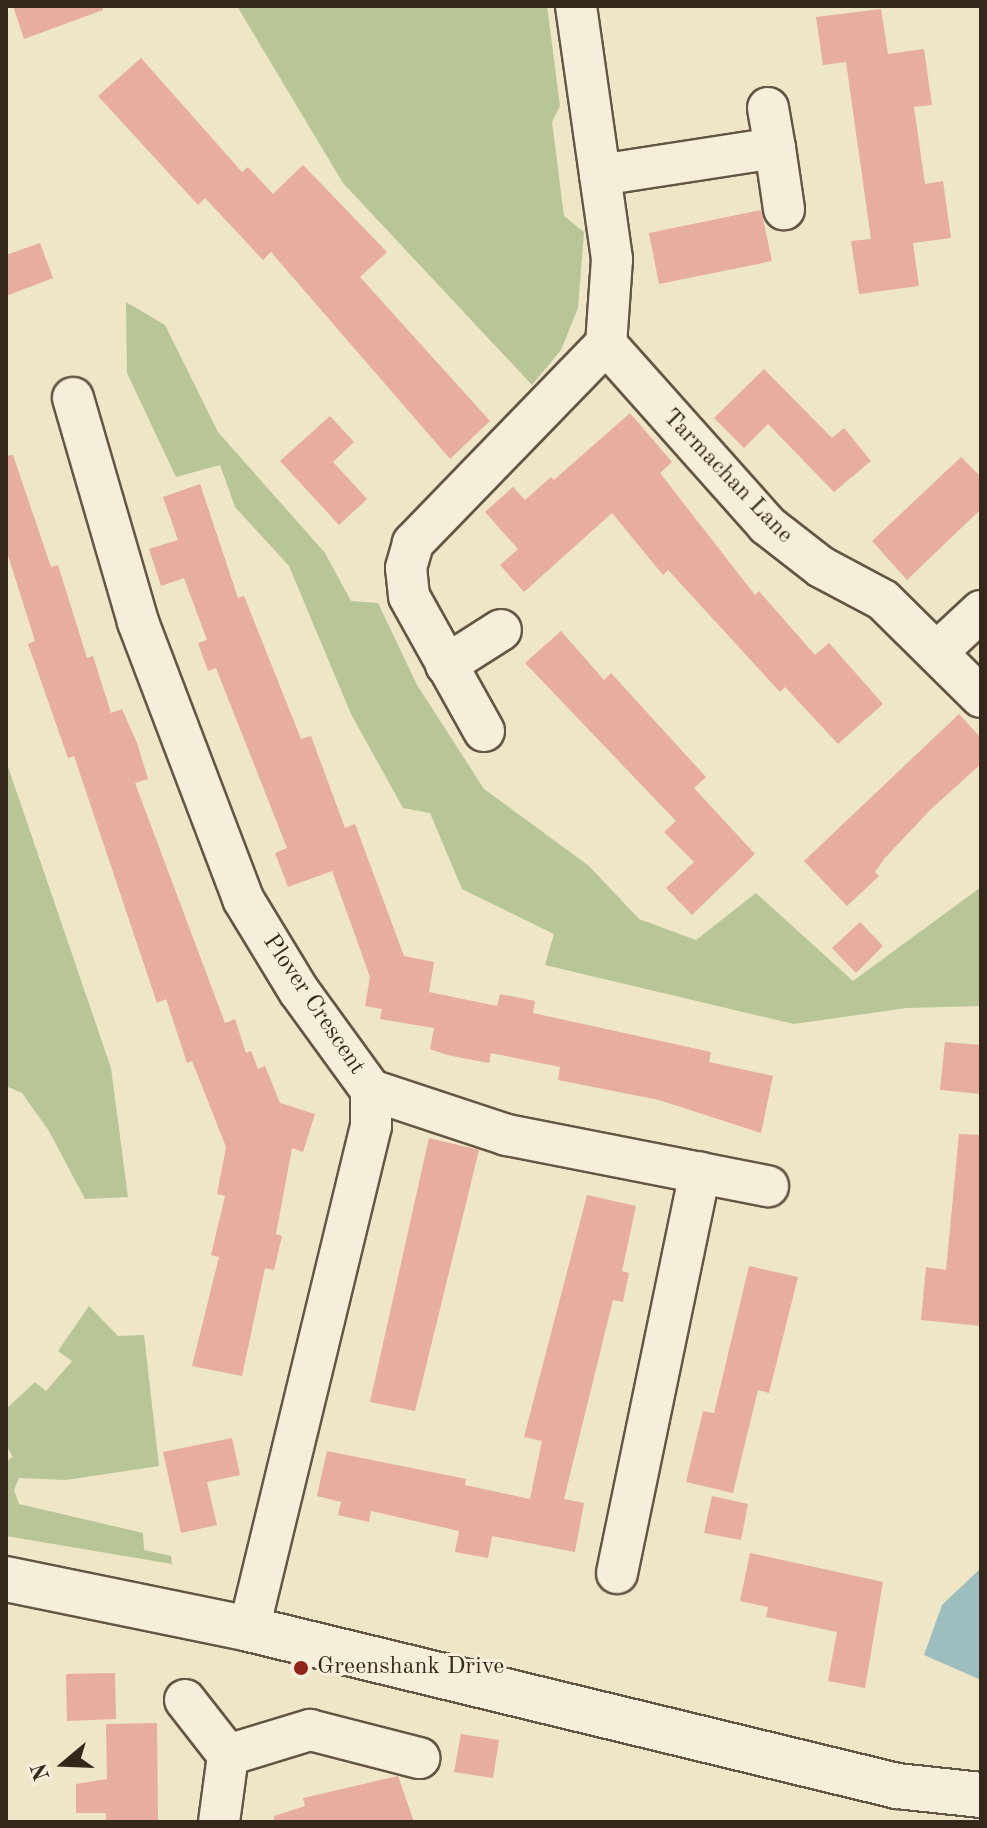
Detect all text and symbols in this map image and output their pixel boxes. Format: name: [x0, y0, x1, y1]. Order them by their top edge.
street label: Tarmachan Lane: [656, 404, 798, 550]
street label: Plover Crescent: [255, 929, 371, 1081]
place label: Greenshank Drive: [317, 1654, 504, 1682]
marker: Greenshank Drive: [292, 1659, 310, 1677]
north arrow: [24, 1724, 104, 1804]
text: N: [28, 1760, 54, 1783]

